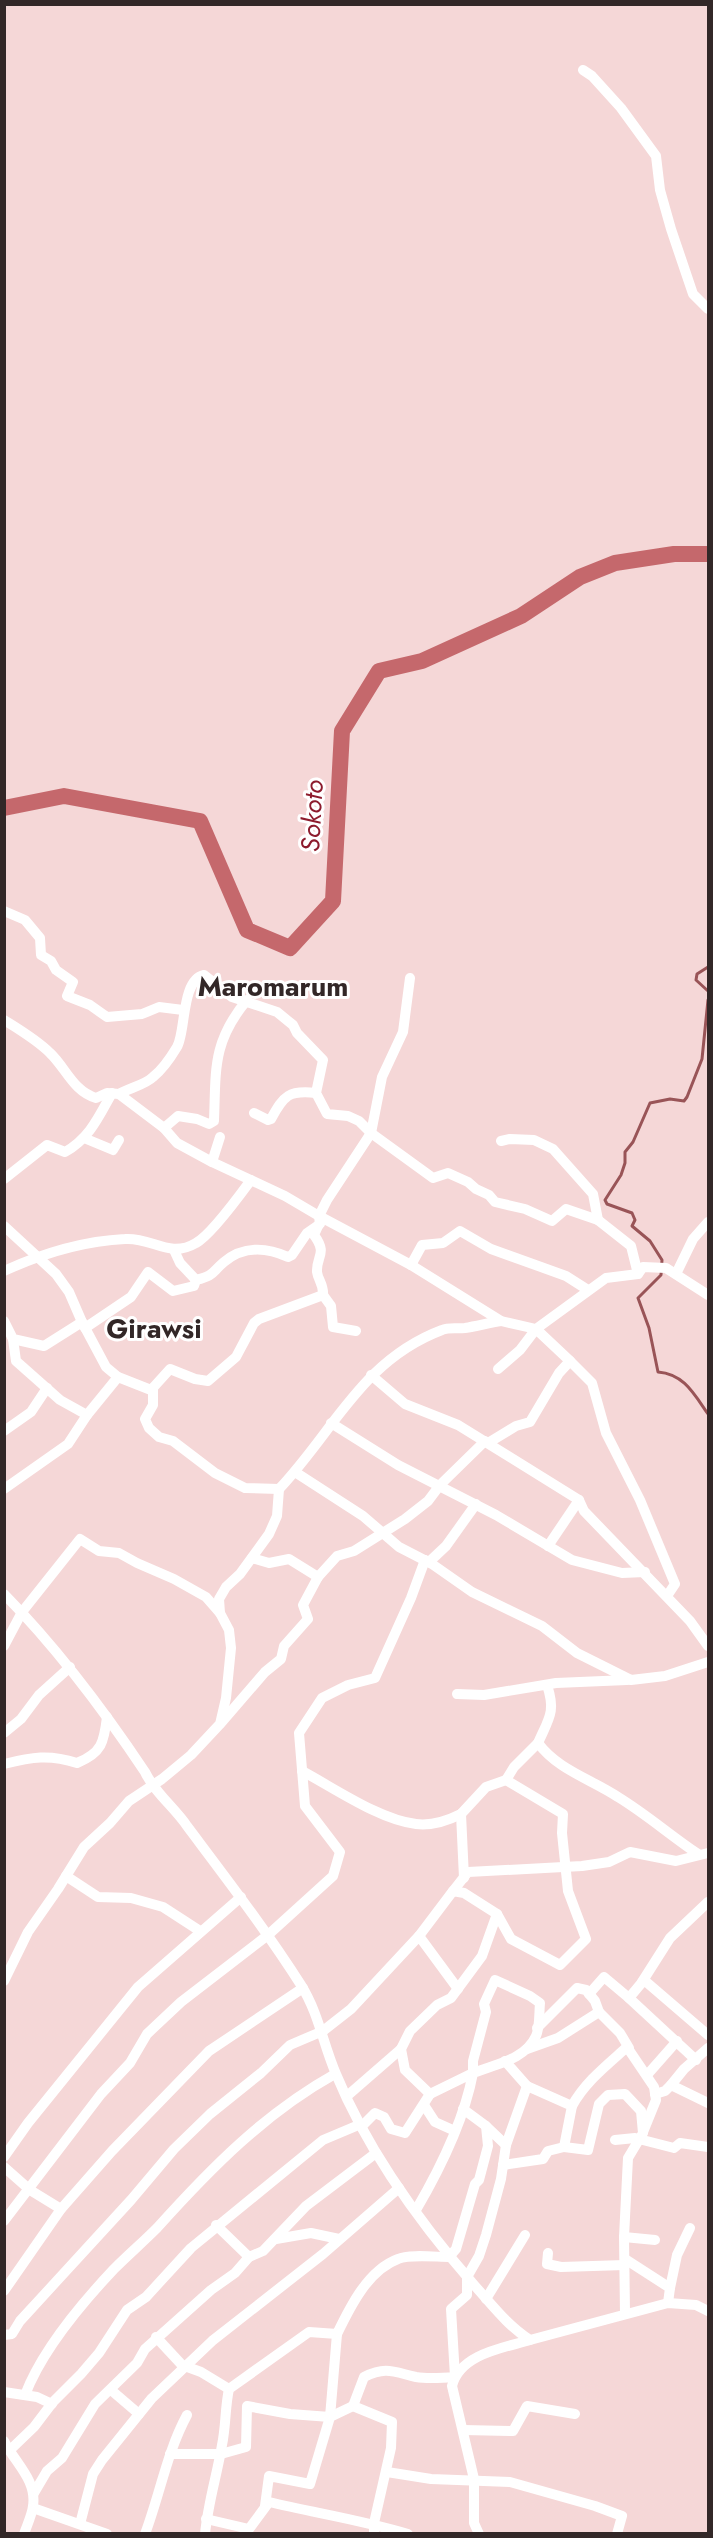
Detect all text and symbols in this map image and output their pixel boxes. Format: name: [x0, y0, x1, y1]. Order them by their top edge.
water label: Sokoto: [291, 779, 333, 853]
district label: Maromarum: [198, 967, 348, 1006]
district label: Girawsi: [106, 1309, 202, 1348]

